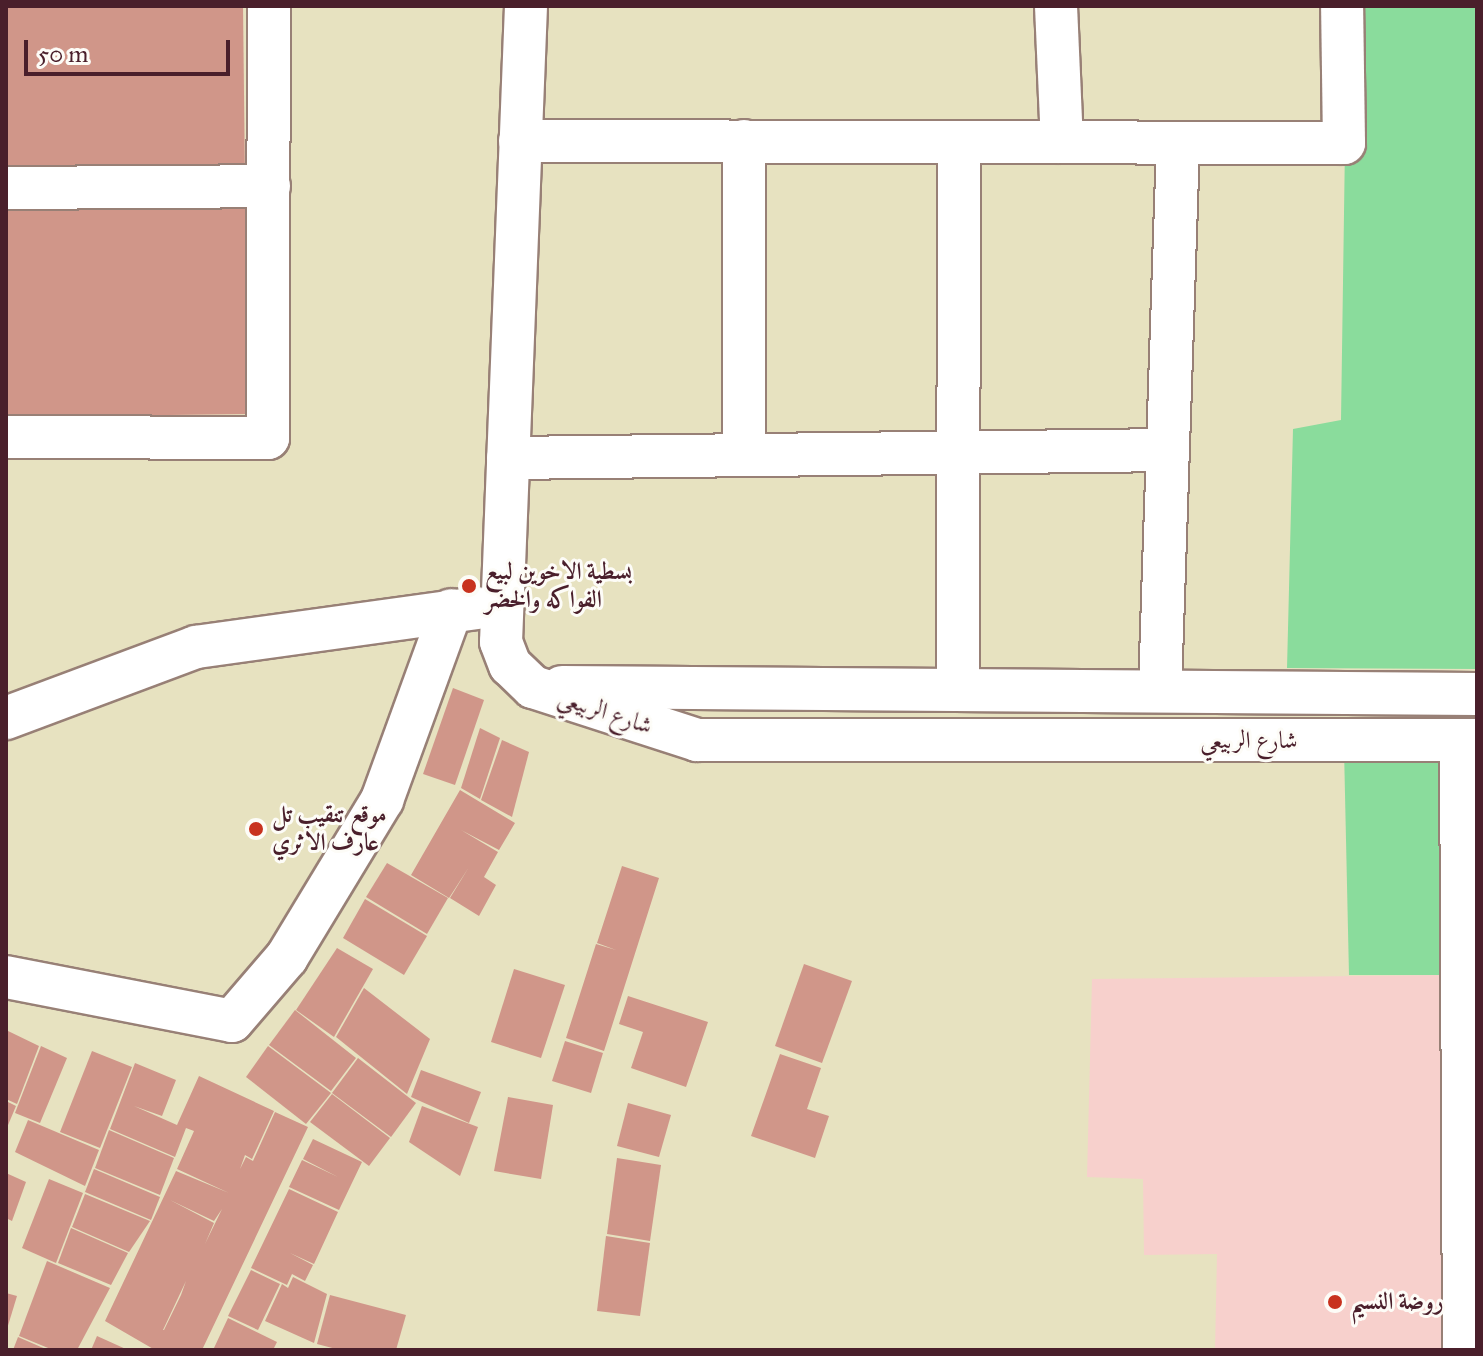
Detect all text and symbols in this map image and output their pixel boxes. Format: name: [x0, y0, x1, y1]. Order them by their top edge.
scale bar: [28, 24, 234, 74]
text: 50 m: [38, 39, 88, 69]
place label: بسطية الاخوين لبيع الفواكه والخضر: [485, 558, 632, 614]
marker: بسطية الاخوين لبيع الفواكه والخضر: [460, 577, 478, 595]
street label: شارع الربيعي: [554, 683, 656, 741]
street label: شارع الربيعي: [1200, 727, 1298, 755]
place label: موقع تنقيب تل عارف الاثري: [272, 801, 387, 857]
marker: موقع تنقيب تل عارف الاثري: [247, 820, 265, 838]
place label: روضة النسيم: [1351, 1288, 1444, 1316]
marker: روضة النسيم: [1326, 1293, 1344, 1311]

